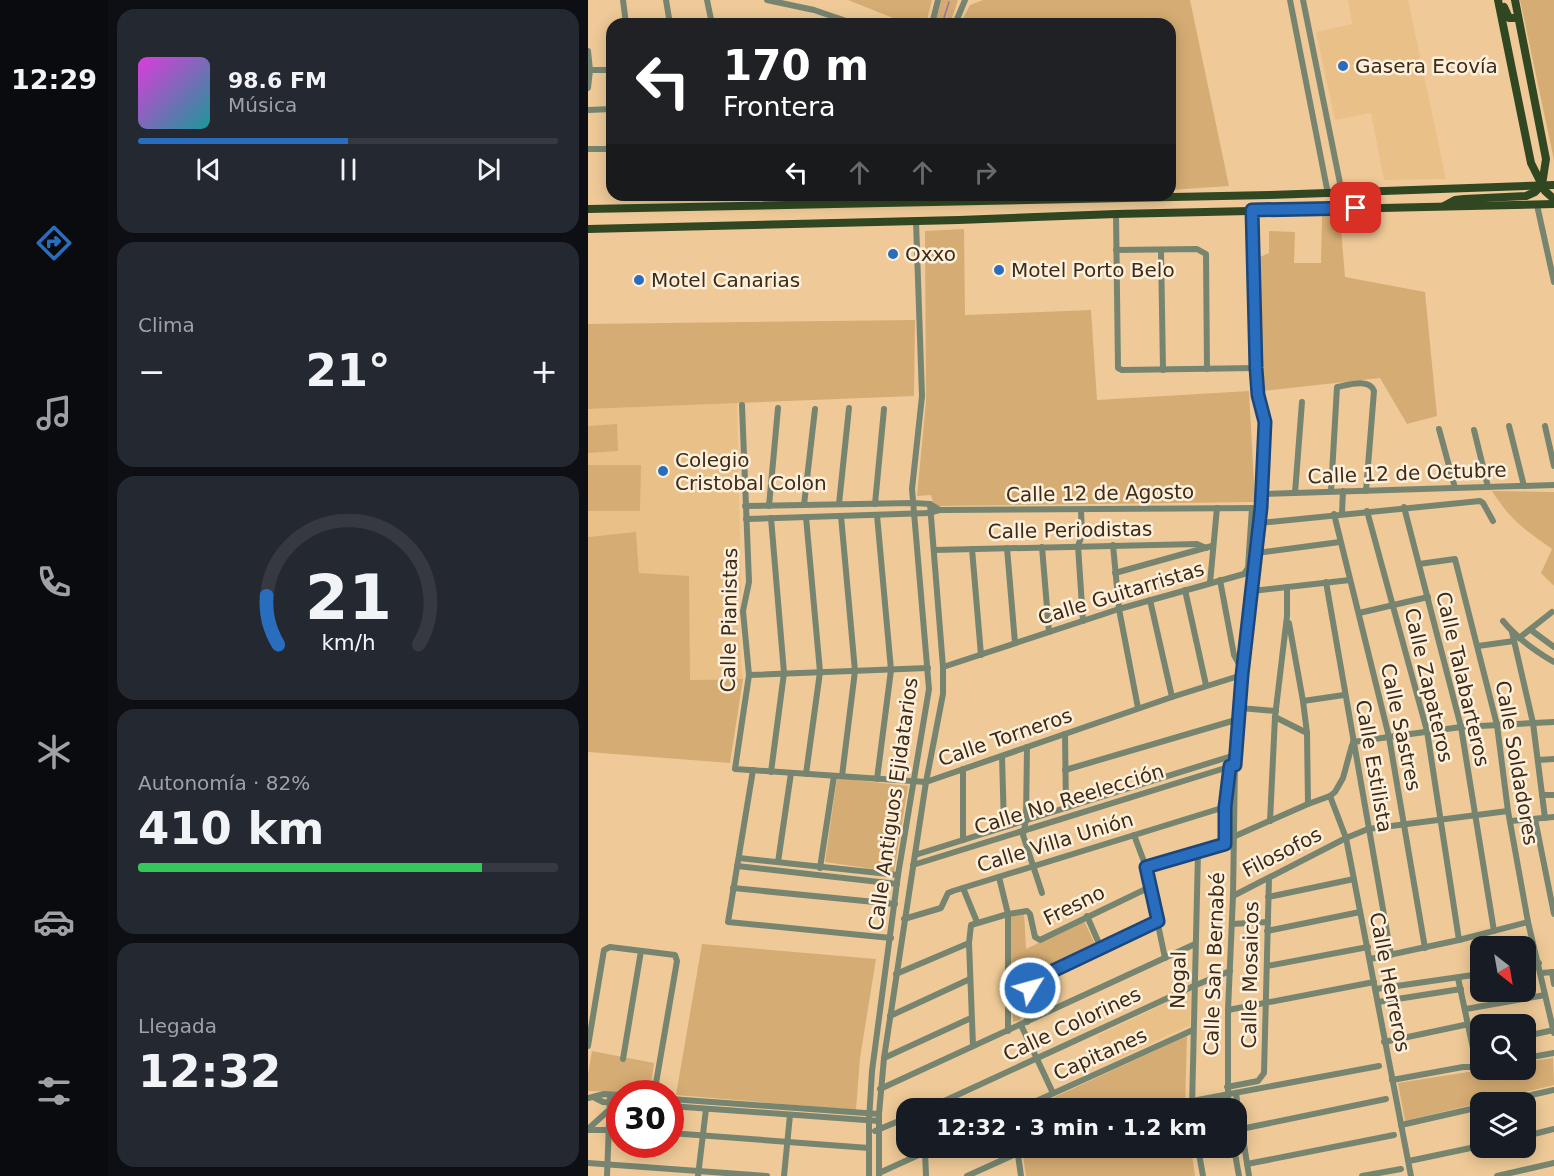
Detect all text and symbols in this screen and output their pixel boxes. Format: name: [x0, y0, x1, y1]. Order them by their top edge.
text: 170 m: [723, 41, 869, 90]
icon: left: [624, 42, 702, 120]
place label: Gasera Ecovía: [1355, 54, 1498, 78]
marker: Gasera Ecovía: [1336, 59, 1350, 73]
text: 12:29: [11, 64, 97, 95]
text: 98.6 FM: [228, 68, 327, 93]
text: Frontera: [723, 91, 836, 122]
text: Música: [228, 93, 297, 117]
icon: previous: [192, 153, 225, 186]
icon: pause: [332, 153, 365, 186]
icon: next: [472, 153, 505, 186]
icon: left: [780, 156, 813, 189]
icon: ahead: [843, 156, 876, 189]
icon: ahead: [906, 156, 939, 189]
icon: right: [969, 156, 1002, 189]
pin: [1330, 182, 1381, 233]
icon: arrive: [1339, 191, 1372, 224]
icon: directions: [33, 222, 75, 264]
place label: Oxxo: [905, 242, 956, 266]
marker: Oxxo: [886, 247, 900, 261]
place label: Motel Porto Belo: [1011, 258, 1175, 282]
marker: Motel Porto Belo: [992, 263, 1006, 277]
place label: Motel Canarias: [651, 268, 800, 292]
marker: Motel Canarias: [632, 273, 646, 287]
text: Clima: [138, 313, 195, 337]
text: 21°: [305, 344, 391, 397]
text: −: [138, 352, 166, 391]
text: +: [530, 352, 558, 391]
icon: music: [33, 392, 75, 434]
place label: Colegio Cristobal Colon: [675, 448, 827, 495]
street label: Calle 12 de Octubre: [1307, 458, 1507, 488]
marker: Colegio Cristobal Colon: [656, 464, 670, 478]
street label: Calle 12 de Agosto: [1006, 479, 1194, 507]
street label: Calle Periodistas: [987, 517, 1153, 543]
street label: Calle Pianistas: [716, 547, 742, 693]
street label: Calle Guitarristas: [1035, 556, 1207, 630]
icon: phone: [33, 561, 75, 603]
text: 21: [305, 561, 391, 634]
street label: Calle Talabarteros: [1431, 589, 1495, 769]
street label: Calle Zapateros: [1400, 606, 1458, 764]
text: km/h: [321, 630, 375, 655]
street label: Calle Sastres: [1376, 661, 1426, 793]
street label: Calle Antiguos Ejidatarios: [863, 676, 923, 932]
street label: Calle Soldadores: [1491, 679, 1543, 847]
street label: Calle Estilista: [1351, 698, 1397, 834]
street label: Calle Torneros: [935, 703, 1075, 771]
icon: climate: [33, 731, 75, 773]
street label: Calle No Reelección: [971, 759, 1167, 839]
text: Autonomía · 82%: [138, 771, 310, 795]
text: 410 km: [138, 802, 324, 855]
street label: Calle Villa Unión: [974, 807, 1136, 877]
street label: Filosofos: [1238, 822, 1326, 882]
street label: Calle San Bernabé: [1199, 872, 1229, 1056]
street label: Fresno: [1039, 880, 1109, 930]
icon: car: [33, 901, 75, 943]
street label: Calle Mosaicos: [1237, 901, 1263, 1049]
street label: Calle Herreros: [1365, 910, 1415, 1054]
north arrow: [1470, 936, 1536, 1002]
map controls: [1470, 936, 1536, 1158]
street label: Nogal: [1165, 951, 1191, 1009]
position arrow: [998, 956, 1062, 1020]
street label: Calle Colorines: [999, 982, 1145, 1066]
text: Llegada: [138, 1014, 217, 1038]
button: search: [1470, 1014, 1536, 1080]
street label: Capitanes: [1049, 1023, 1151, 1085]
text: 12:32: [138, 1045, 281, 1098]
icon: filters: [33, 1070, 75, 1112]
speed limit sign: 30: [606, 1080, 684, 1158]
button: layers: [1470, 1092, 1536, 1158]
text: 12:32 · 3 min · 1.2 km: [936, 1115, 1207, 1140]

